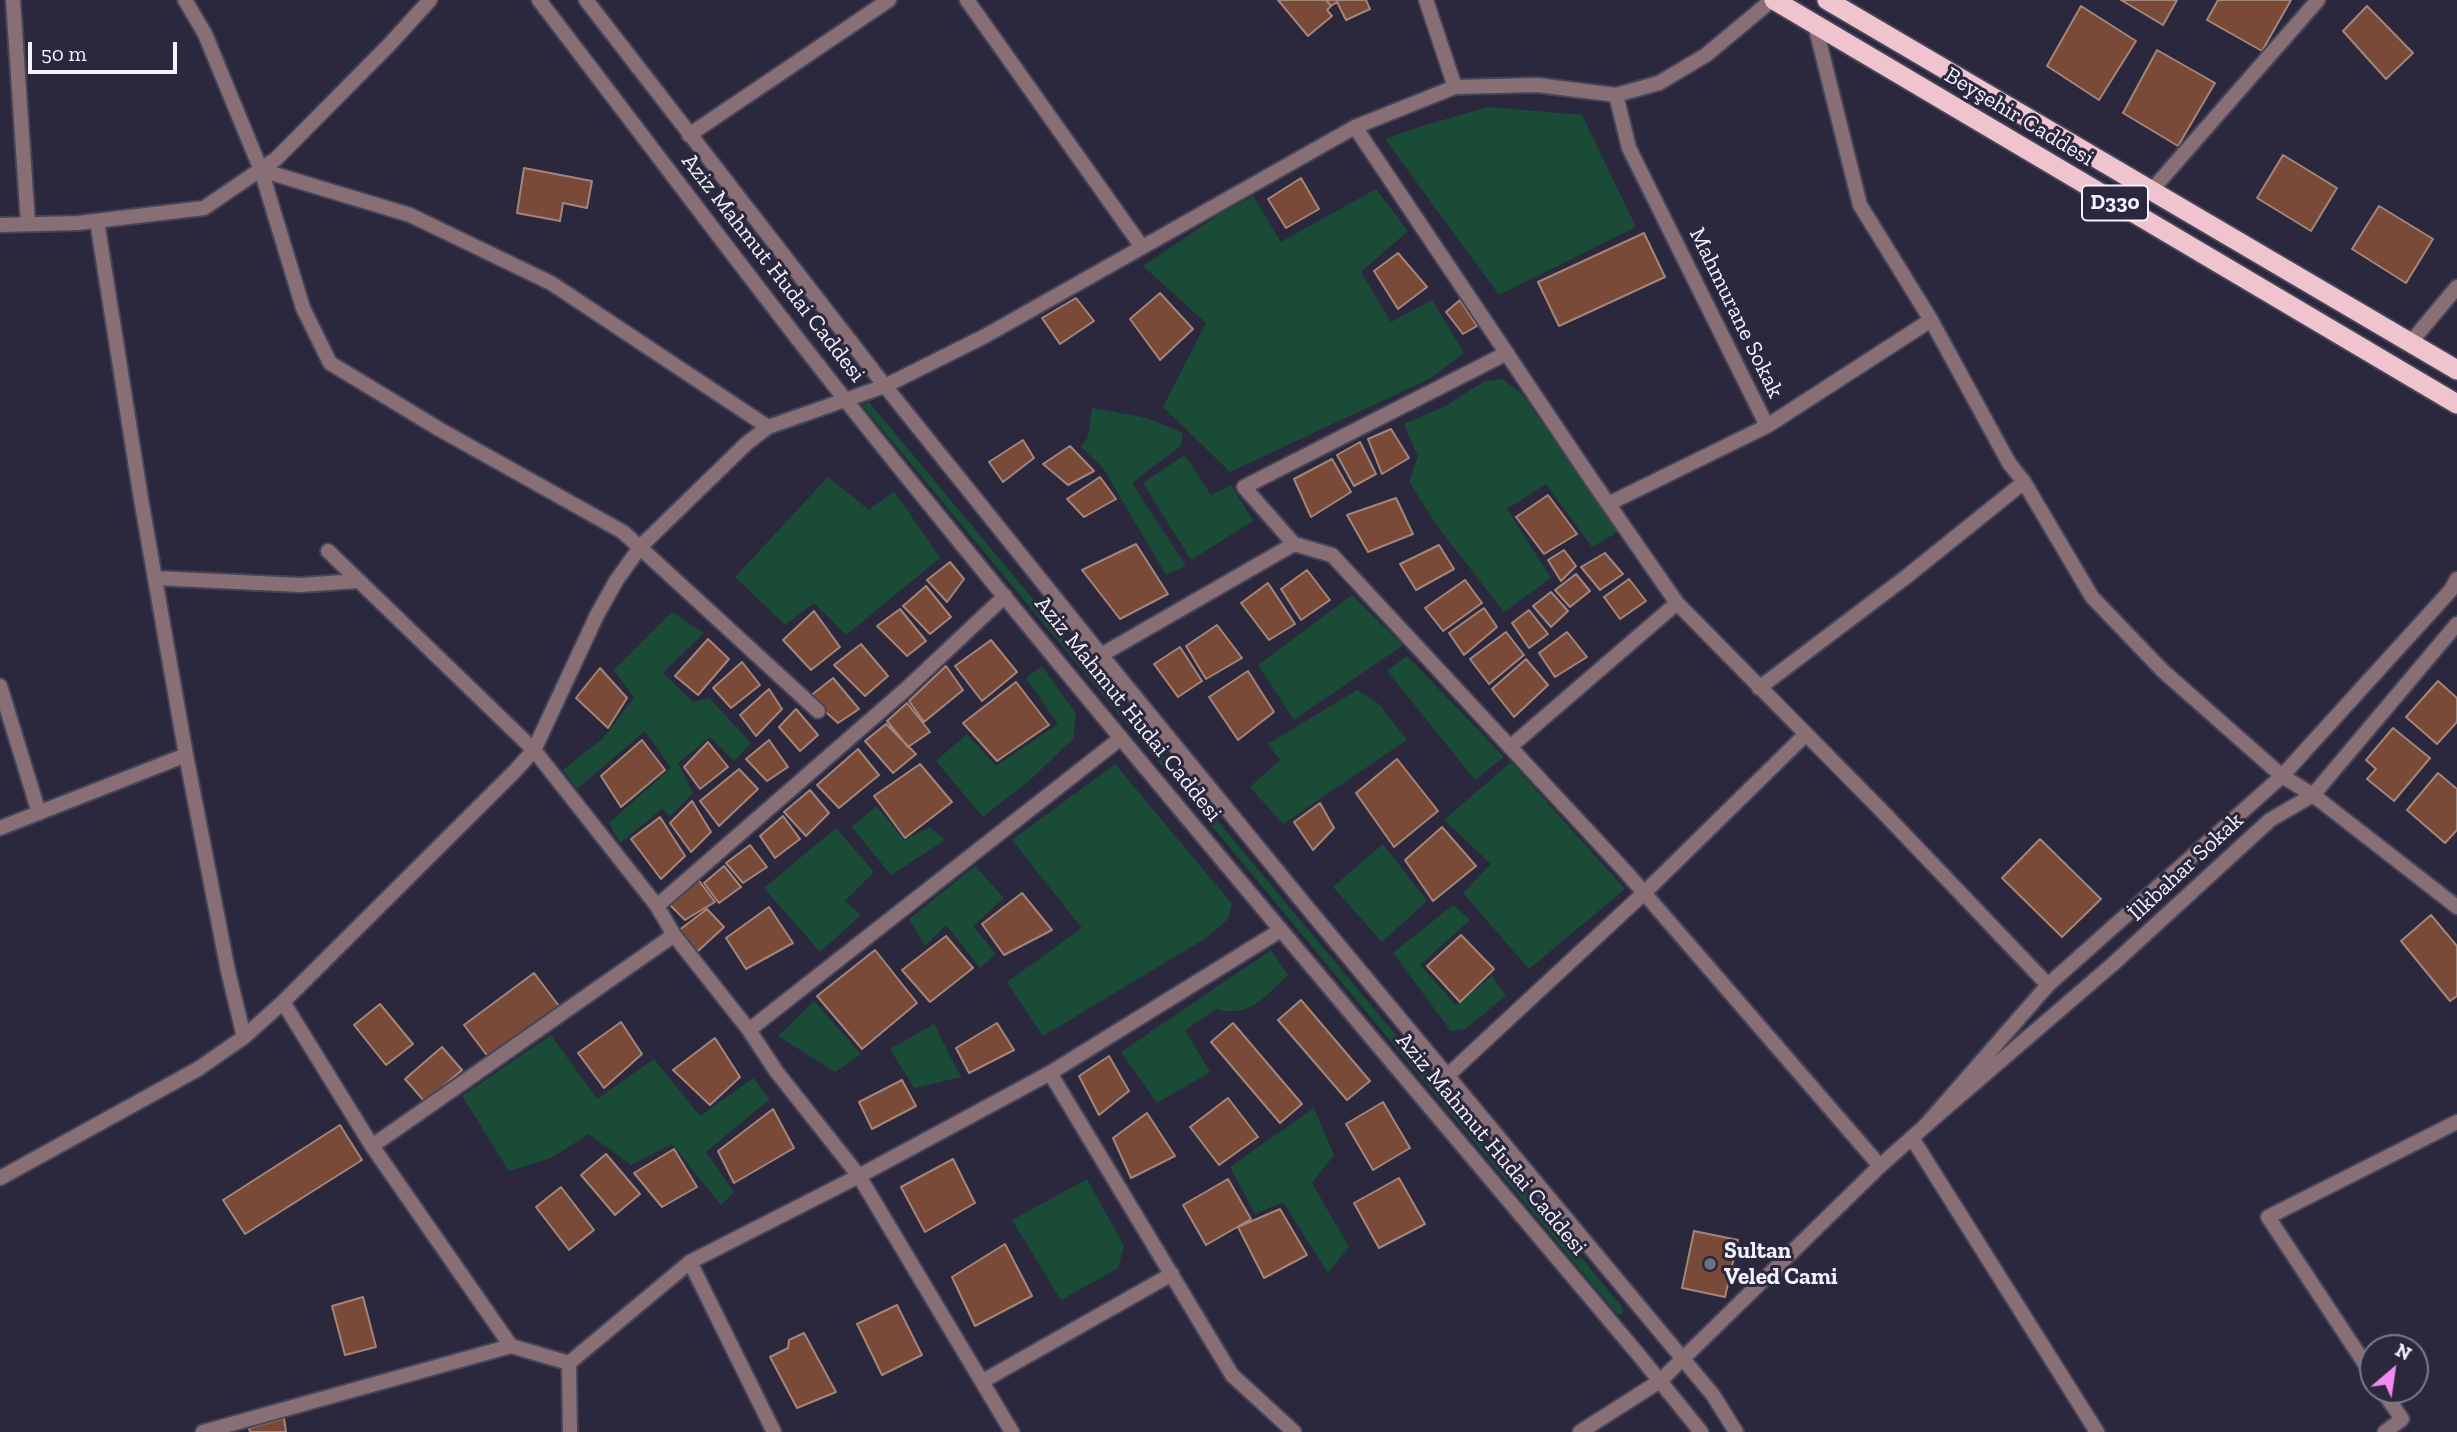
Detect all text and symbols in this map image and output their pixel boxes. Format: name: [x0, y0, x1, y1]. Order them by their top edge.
scale bar: [32, 28, 180, 72]
text: 50 m: [41, 41, 87, 66]
street label: Beyşehir Caddesi: [1939, 62, 2099, 172]
street label: Aziz Mahmut Hudai Caddesi: [675, 148, 871, 388]
road number: D330: [2082, 186, 2148, 220]
street label: Mahmurane Sokak: [1683, 223, 1789, 403]
street label: Aziz Mahmut Hudai Caddesi: [1028, 591, 1228, 827]
street label: İlkbahar Sokak: [2123, 807, 2249, 927]
street label: Aziz Mahmut Hudai Caddesi: [1390, 1027, 1592, 1261]
place label: Sultan Veled Cami: [1724, 1237, 1838, 1291]
marker: Sultan Veled Cami: [1702, 1256, 1718, 1272]
north arrow: [2359, 1334, 2429, 1404]
text: N: [2392, 1338, 2415, 1366]

